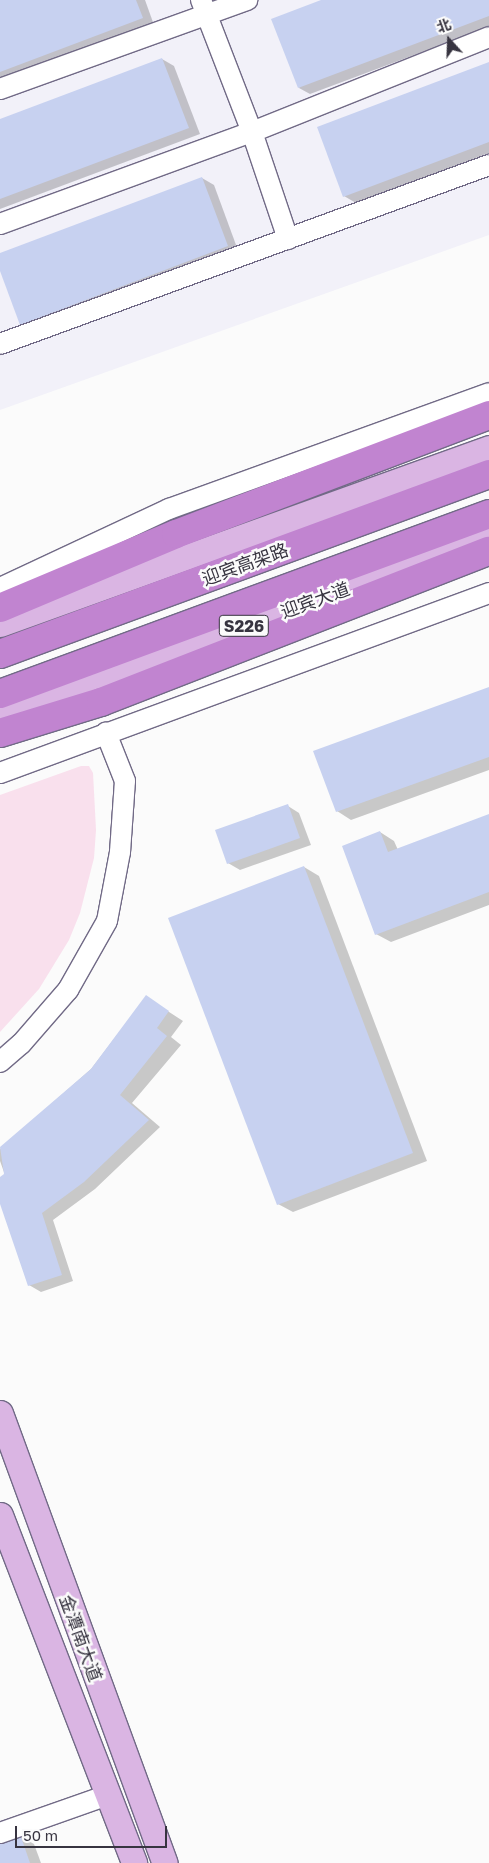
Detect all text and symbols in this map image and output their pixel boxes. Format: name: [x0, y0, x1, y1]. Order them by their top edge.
north arrow: [424, 15, 474, 65]
text: 北: [434, 15, 453, 36]
street label: 迎宾高架路: [199, 538, 291, 590]
street label: 迎宾大道: [277, 578, 353, 622]
road number: S226: [218, 612, 270, 640]
street label: 金潭南大道: [55, 1592, 107, 1684]
scale bar: [18, 1816, 170, 1848]
text: 50 m: [23, 1826, 58, 1844]

